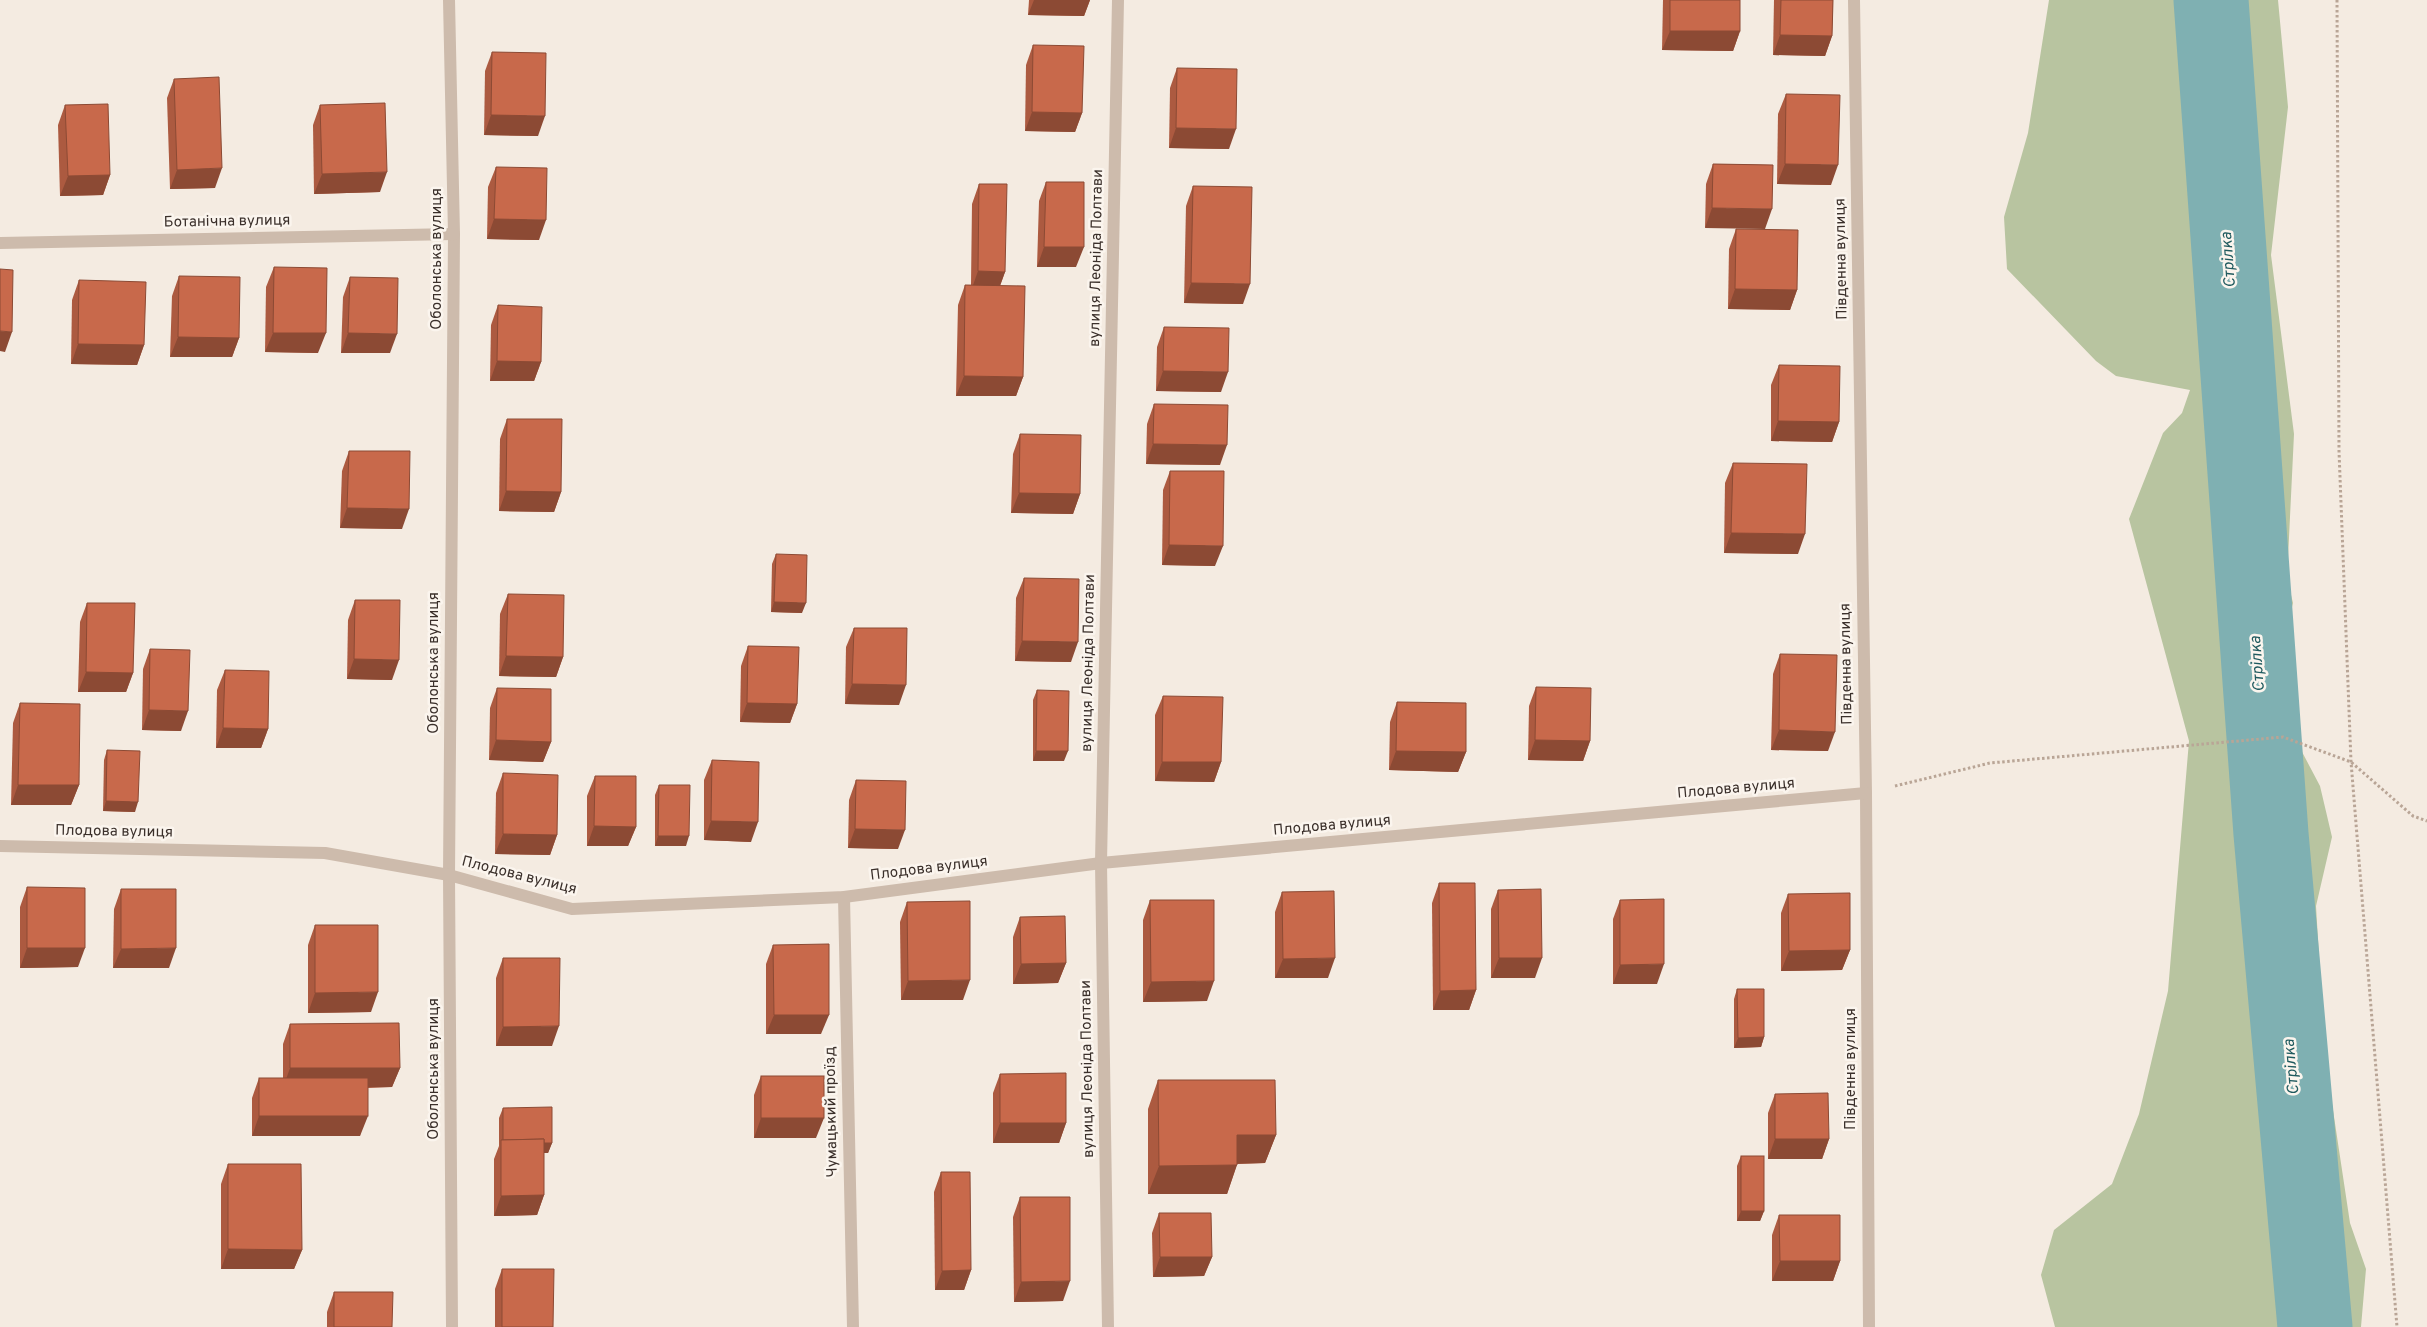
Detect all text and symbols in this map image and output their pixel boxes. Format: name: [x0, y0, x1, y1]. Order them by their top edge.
street label: вулиця Леоніда Полтави: [1086, 169, 1108, 347]
street label: Оболонська вулиця: [428, 188, 447, 330]
street label: Південна вулиця: [1831, 198, 1853, 320]
street label: Ботанічна вулиця: [163, 211, 291, 233]
water label: Стрілка: [2217, 231, 2241, 289]
street label: вулиця Леоніда Полтави: [1078, 574, 1100, 752]
street label: Оболонська вулиця: [425, 592, 444, 734]
street label: Південна вулиця: [1836, 603, 1858, 725]
water label: Стрілка: [2246, 635, 2270, 693]
street label: Плодова вулиця: [1676, 774, 1796, 804]
street label: Плодова вулиця: [1272, 811, 1392, 841]
street label: Плодова вулиця: [55, 821, 173, 843]
street label: Плодова вулиця: [869, 852, 989, 886]
street label: Плодова вулиця: [459, 853, 579, 899]
street label: вулиця Леоніда Полтави: [1077, 980, 1099, 1158]
street label: Оболонська вулиця: [425, 998, 444, 1140]
street label: Південна вулиця: [1842, 1008, 1861, 1130]
water label: Стрілка: [2280, 1038, 2304, 1096]
street label: Чумацький проїзд: [821, 1046, 843, 1178]

